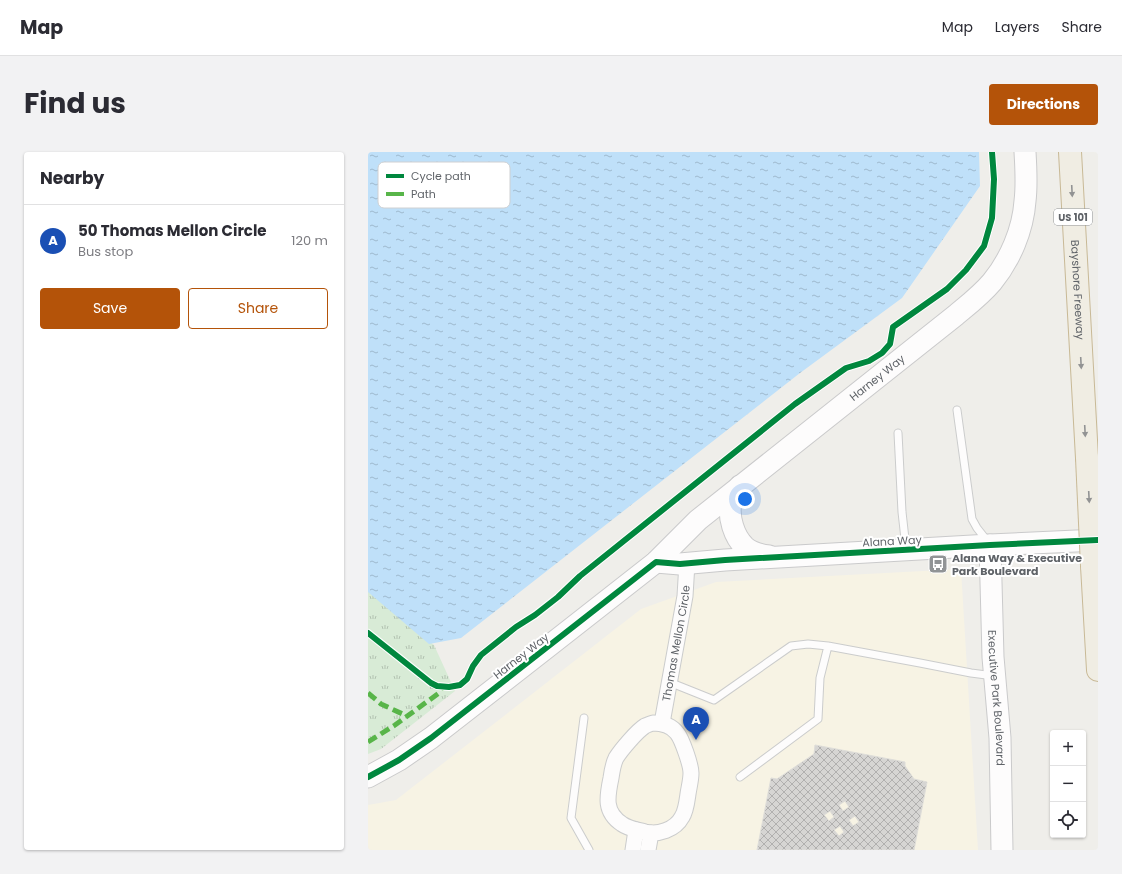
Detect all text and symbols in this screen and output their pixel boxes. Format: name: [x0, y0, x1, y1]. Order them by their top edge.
text: Map: [20, 14, 63, 41]
text: Map: [942, 17, 973, 37]
text: Layers: [995, 17, 1039, 37]
text: Share: [1061, 17, 1102, 37]
text: Find us: [24, 84, 126, 123]
button: Directions: [989, 84, 1098, 125]
legend: [378, 162, 510, 208]
text: Nearby: [40, 166, 104, 190]
text: Cycle path: [411, 168, 471, 184]
one-way arrow: [1069, 185, 1075, 198]
text: Path: [411, 186, 436, 202]
road number: US 101: [1054, 209, 1092, 225]
text: 50 Thomas Mellon Circle: [78, 220, 267, 241]
text: A: [48, 231, 58, 250]
text: 120 m: [291, 231, 328, 250]
street label: Bayshore Freeway: [1067, 239, 1088, 341]
text: Bus stop: [78, 242, 133, 261]
button: Save: [40, 288, 180, 329]
button: Share: [188, 288, 328, 329]
street label: Harney Way: [846, 350, 909, 405]
one-way arrow: [1078, 357, 1085, 369]
one-way arrow: [1082, 425, 1088, 438]
your location: [735, 489, 755, 509]
one-way arrow: [1085, 491, 1092, 503]
street label: Alana Way: [862, 531, 923, 551]
place label: Alana Way & Executive Park Boulevard: [952, 550, 1082, 579]
bus stop icon: Alana Way & Executive Park Boulevard: [927, 553, 949, 575]
street label: Thomas Mellon Circle: [658, 585, 694, 703]
street label: Harney Way: [490, 629, 553, 683]
street label: Executive Park Boulevard: [984, 630, 1008, 766]
pin: A: [683, 707, 709, 740]
map controls: [1050, 730, 1086, 838]
button: +: [1050, 730, 1086, 766]
button: −: [1050, 766, 1086, 802]
button: locate: [1050, 802, 1086, 838]

